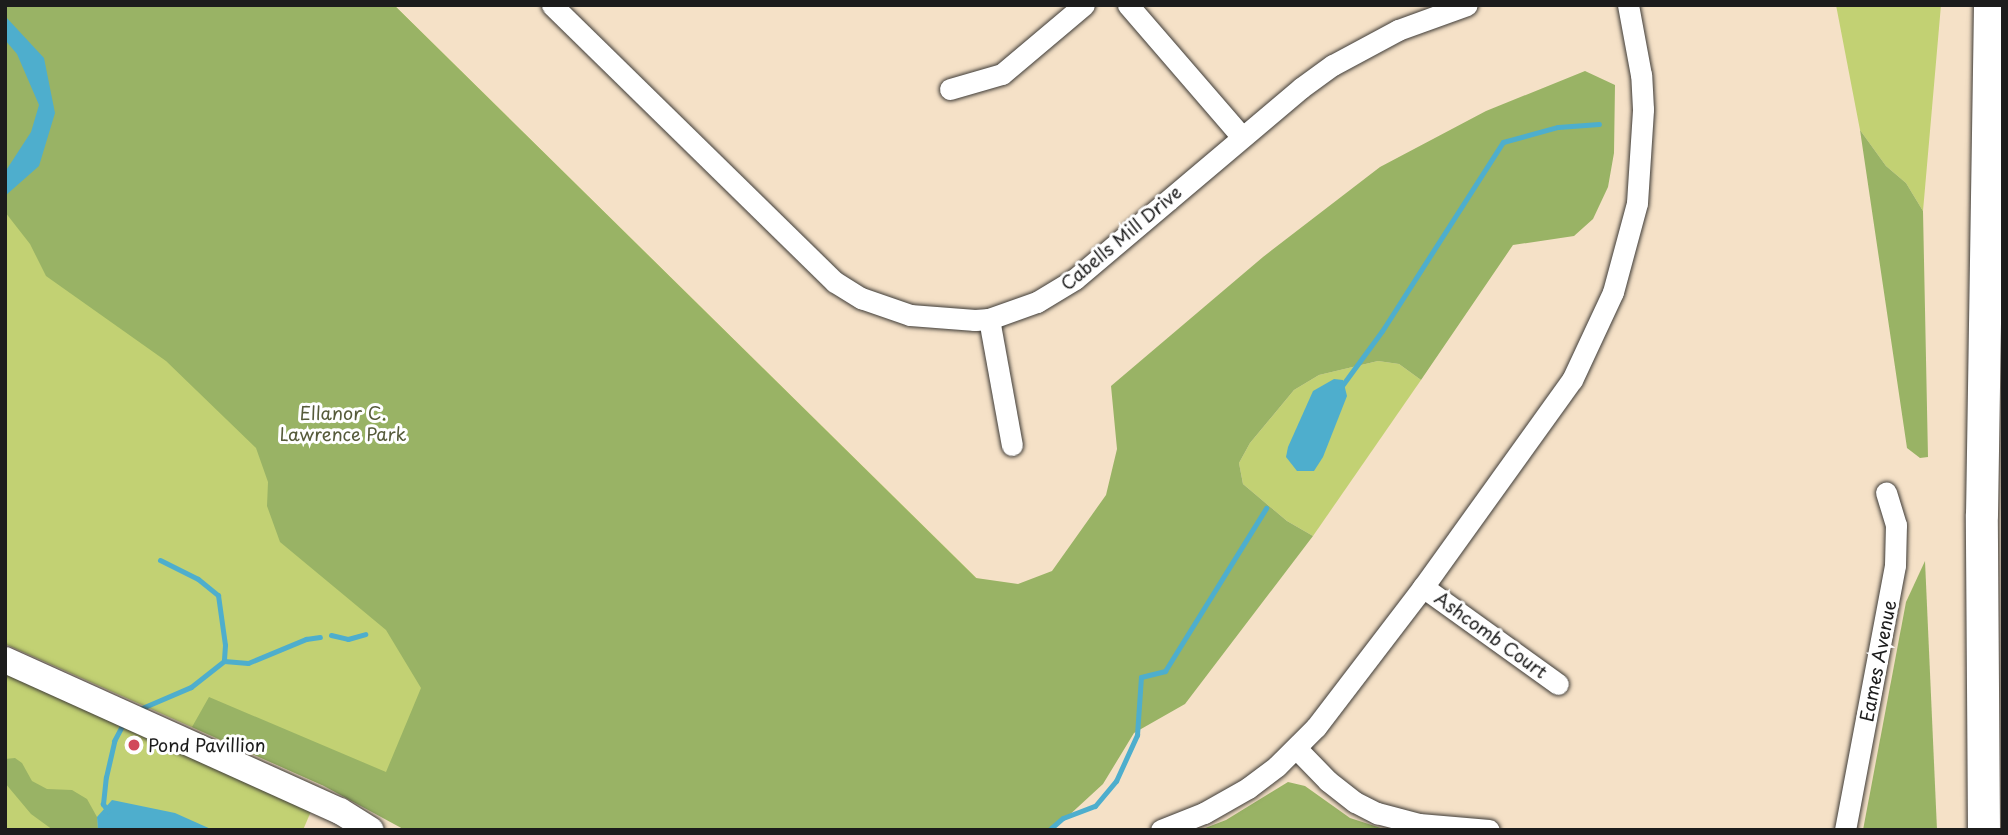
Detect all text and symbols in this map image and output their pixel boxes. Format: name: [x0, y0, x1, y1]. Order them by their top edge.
street label: Cabells Mill Drive: [1056, 181, 1186, 295]
park label: Ellanor C. Lawrence Park: [279, 403, 407, 446]
street label: Ashcomb Court: [1430, 587, 1552, 683]
street label: Eames Avenue: [1856, 599, 1900, 723]
place label: Pond Pavillion: [148, 734, 266, 756]
marker: Pond Pavillion: [126, 737, 142, 753]

